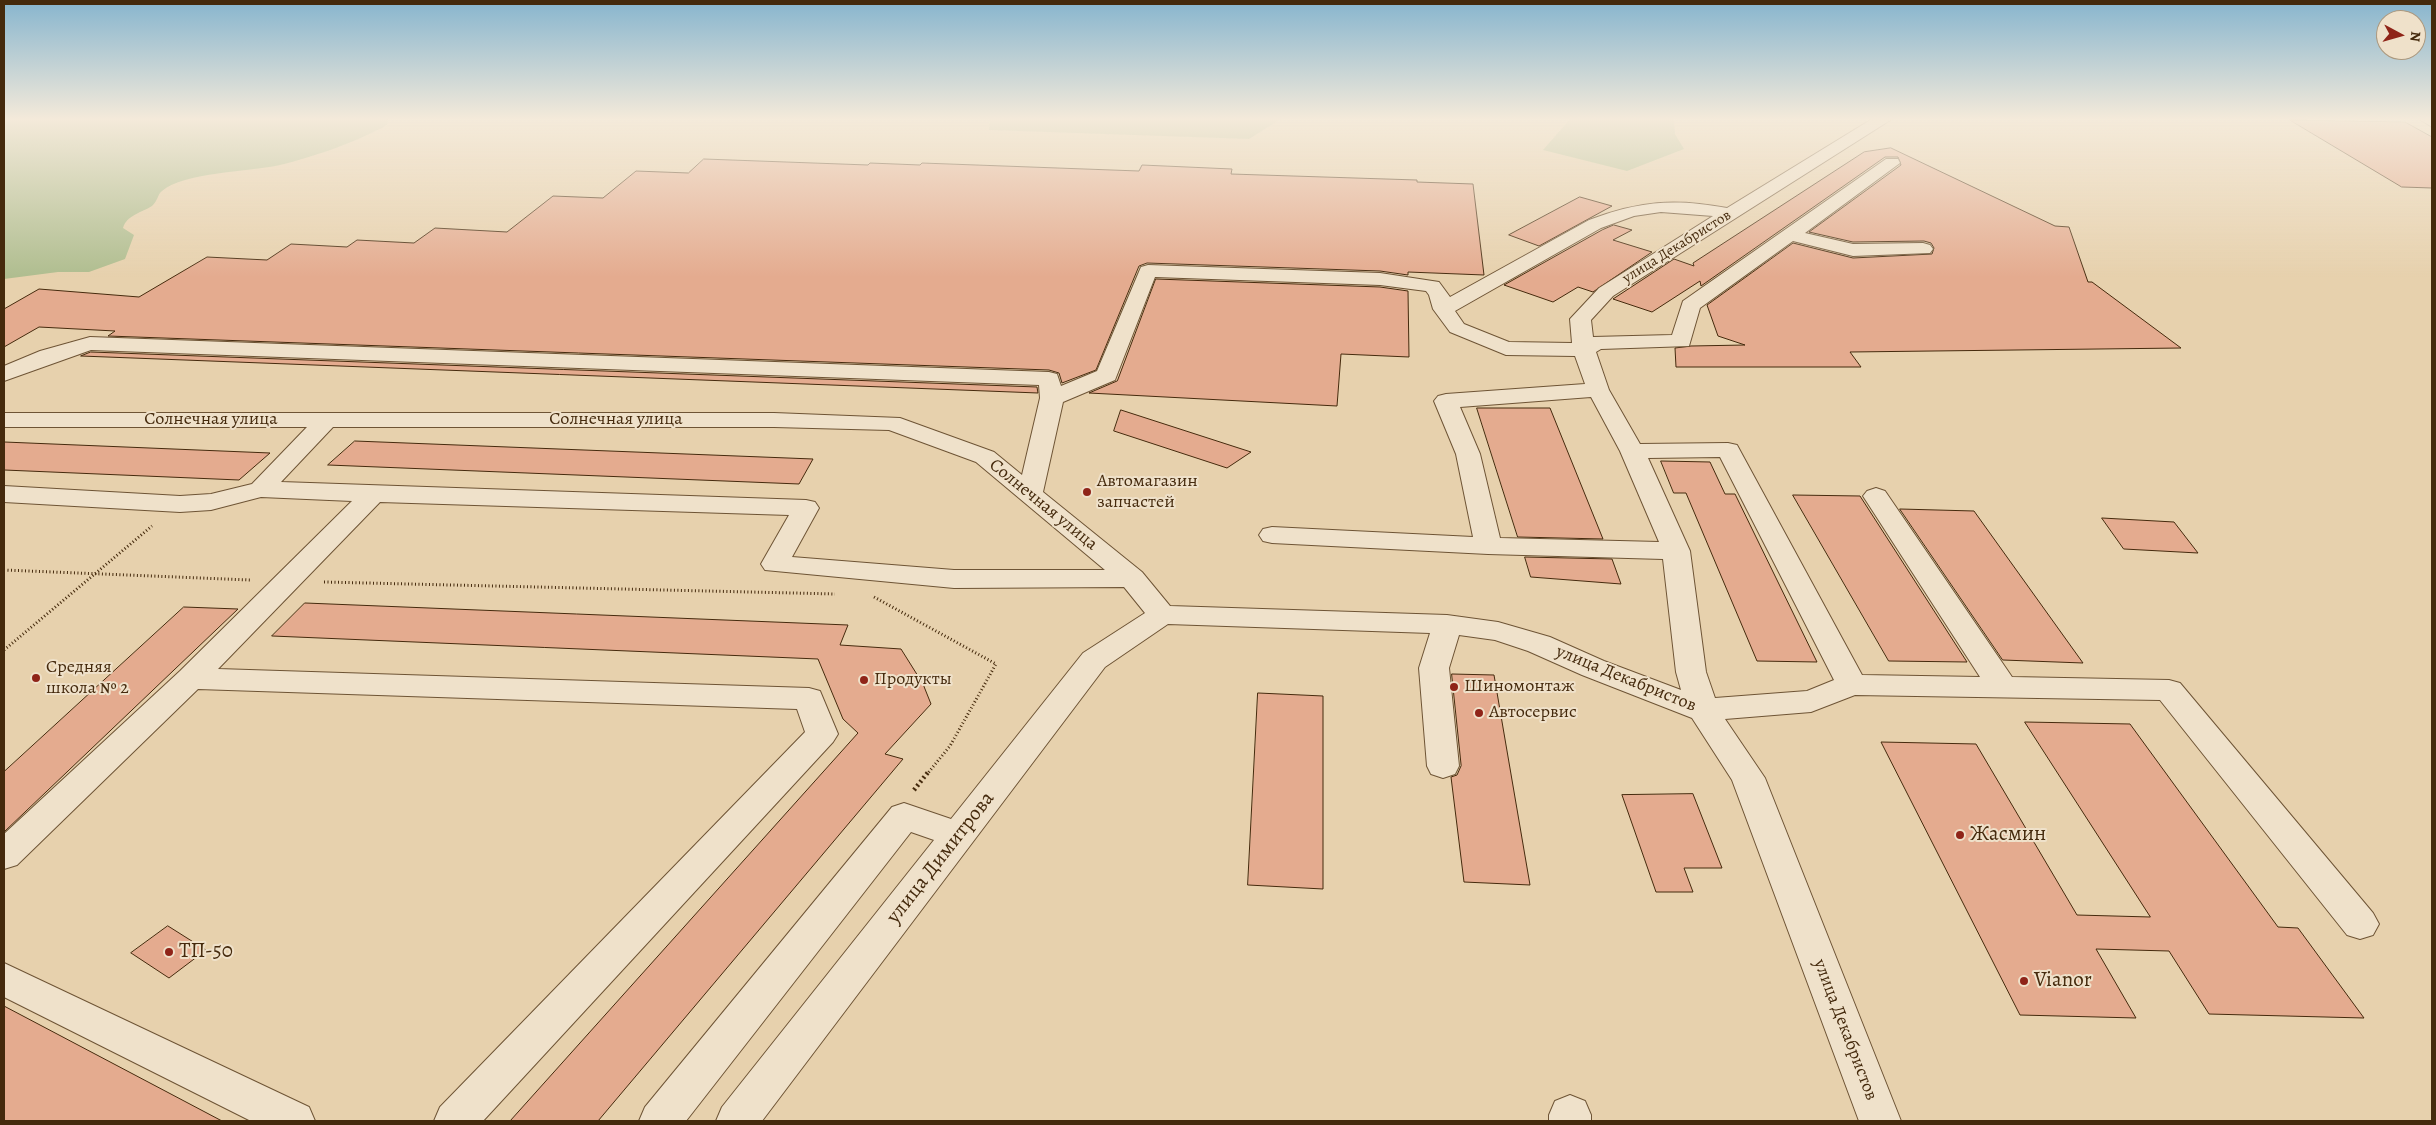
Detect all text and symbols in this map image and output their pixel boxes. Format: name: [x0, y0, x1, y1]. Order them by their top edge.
north arrow: [2376, 10, 2426, 60]
text: N: [2405, 30, 2425, 43]
street label: улица Декабристов: [1619, 206, 1735, 288]
street label: Солнечная улица: [144, 409, 278, 431]
street label: Солнечная улица: [549, 409, 683, 431]
street label: Солнечная улица: [984, 455, 1102, 555]
place label: Автомагазин запчастей: [1097, 471, 1198, 514]
marker: Автомагазин запчастей: [1081, 486, 1093, 498]
street label: улица Декабристов: [1553, 641, 1699, 717]
place label: Средняя школа № 2: [46, 657, 129, 700]
place label: Продукты: [874, 669, 952, 691]
marker: Средняя школа № 2: [30, 672, 42, 684]
marker: Продукты: [858, 674, 870, 686]
place label: Шиномонтаж: [1464, 676, 1575, 698]
marker: Шиномонтаж: [1448, 681, 1460, 693]
place label: Автосервис: [1489, 702, 1577, 724]
marker: Автосервис: [1473, 707, 1485, 719]
street label: улица Димитрова: [882, 787, 1000, 929]
place label: Жасмин: [1970, 822, 2046, 848]
marker: Жасмин: [1954, 829, 1966, 841]
place label: ТП-50: [179, 939, 233, 965]
marker: ТП-50: [163, 946, 175, 958]
street label: улица Декабристов: [1808, 956, 1882, 1104]
place label: Vianor: [2034, 968, 2092, 994]
marker: Vianor: [2018, 975, 2030, 987]

